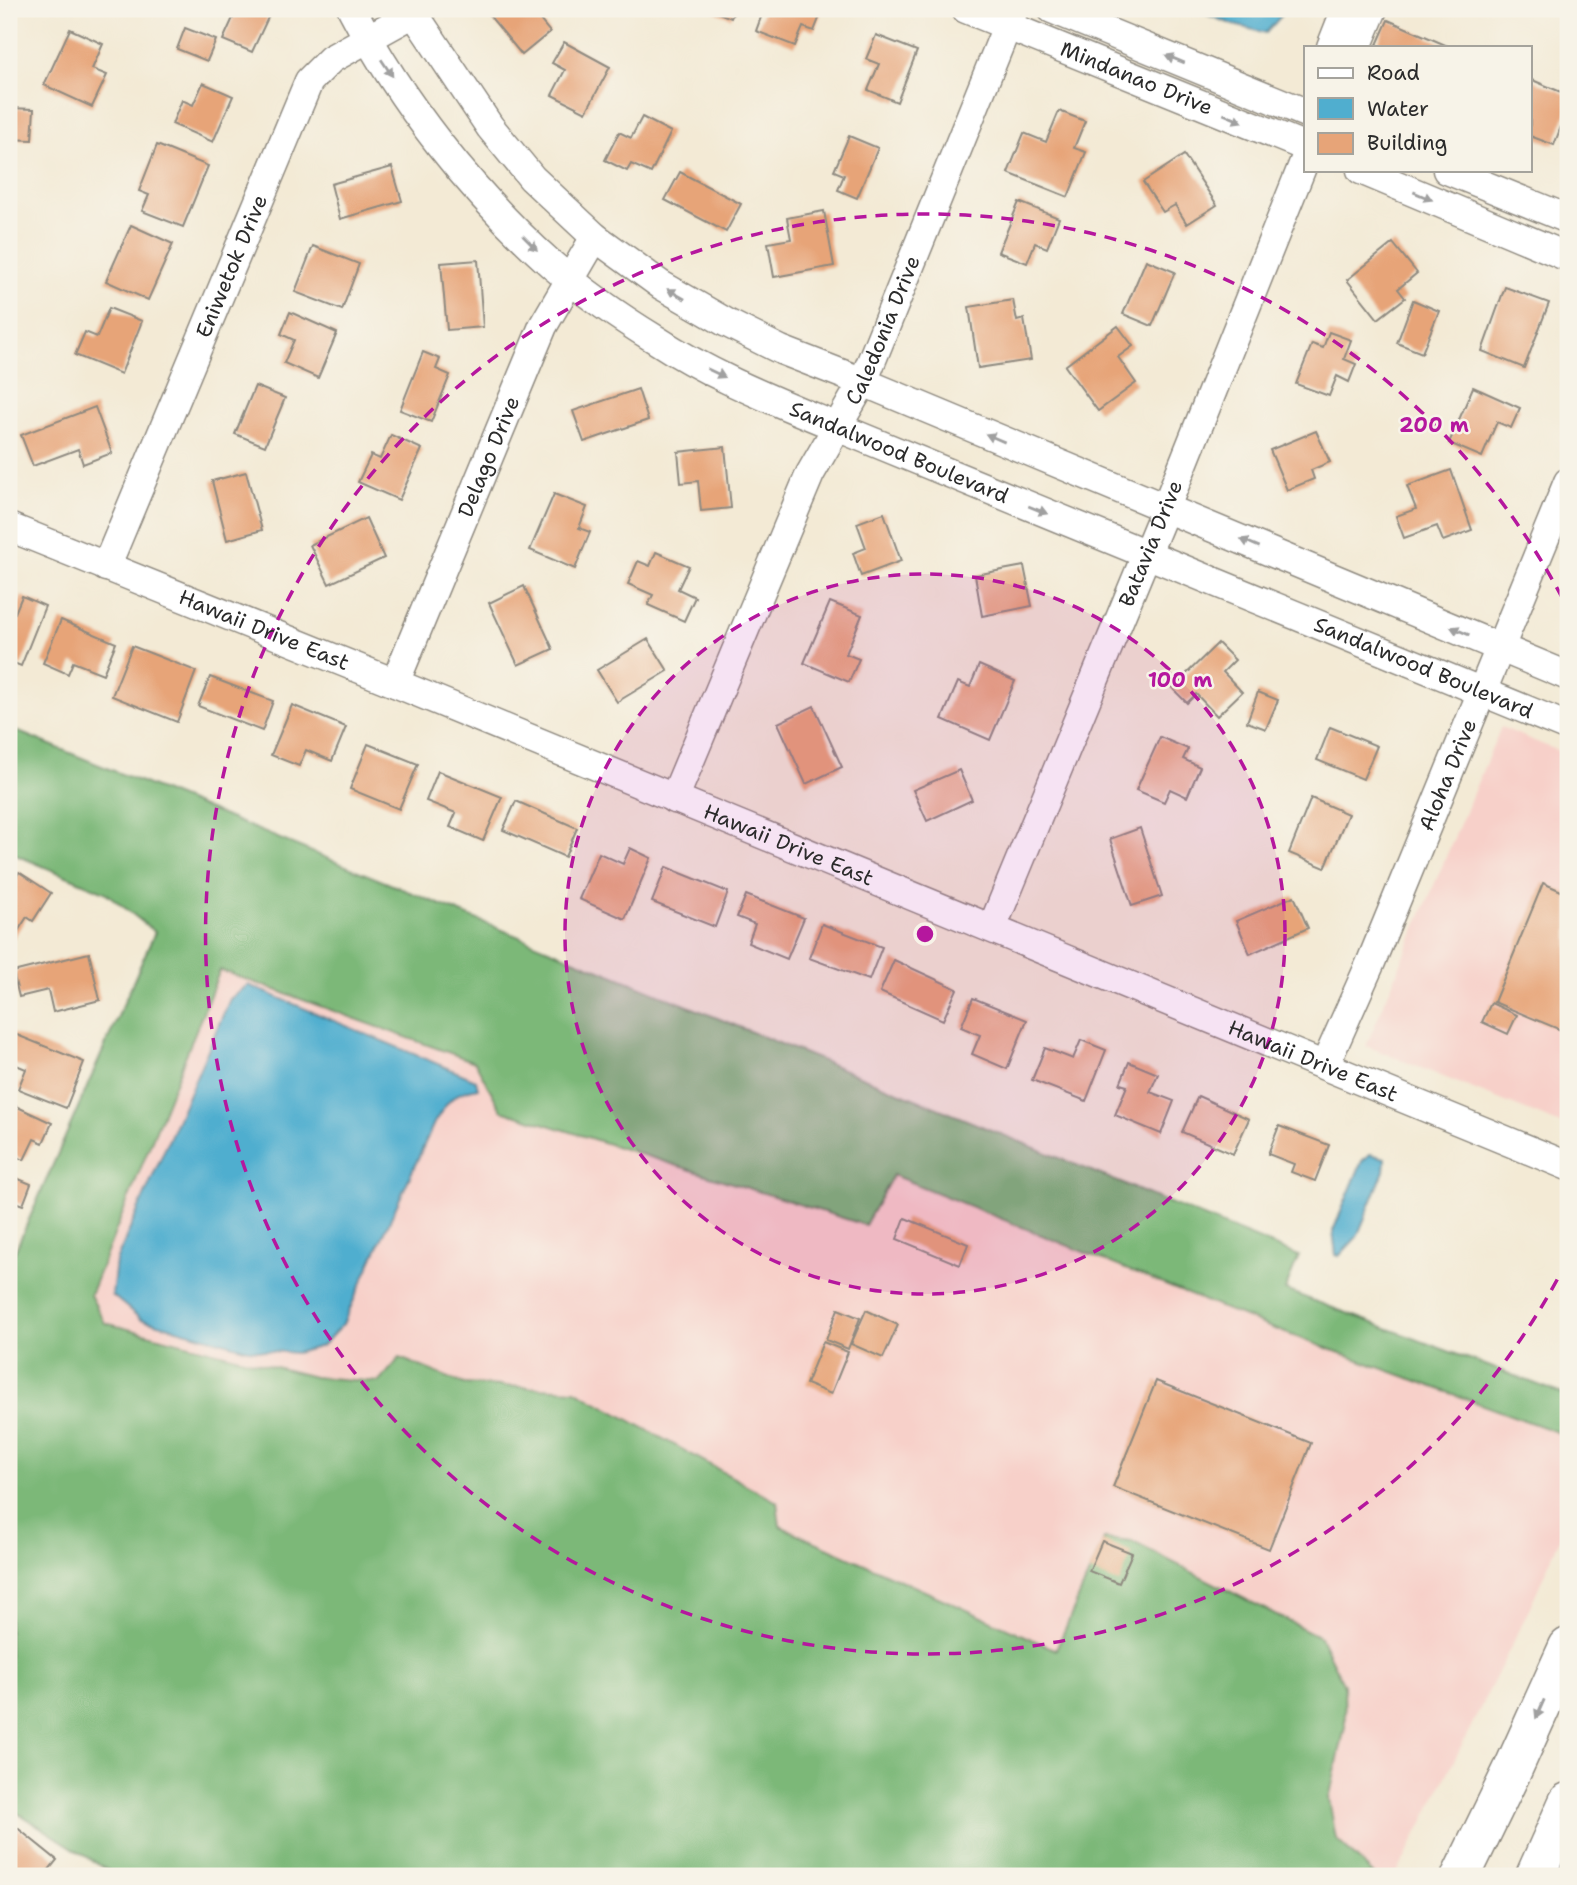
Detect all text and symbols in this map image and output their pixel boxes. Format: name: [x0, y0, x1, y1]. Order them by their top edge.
street label: Mindanao Drive: [1056, 35, 1217, 122]
legend: [1304, 46, 1532, 172]
one-way arrow: [1164, 53, 1185, 64]
one-way arrow: [380, 58, 393, 77]
text: Road: [1367, 59, 1420, 87]
text: Water: [1367, 95, 1429, 123]
one-way arrow: [1223, 112, 1244, 123]
text: Building: [1367, 129, 1447, 157]
street label: Eniwetok Drive: [189, 190, 274, 342]
one-way arrow: [1413, 191, 1434, 202]
one-way arrow: [521, 235, 538, 251]
street label: Caledonia Drive: [839, 251, 927, 410]
one-way arrow: [667, 287, 686, 300]
one-way arrow: [706, 367, 726, 378]
street label: Delago Drive: [451, 392, 526, 521]
street label: Sandalwood Boulevard: [785, 395, 1013, 510]
text: 200 m: [1399, 411, 1469, 439]
one-way arrow: [984, 432, 1005, 443]
street label: Batavia Drive: [1112, 476, 1189, 611]
one-way arrow: [1028, 504, 1048, 516]
one-way arrow: [1240, 537, 1261, 548]
street label: Hawaii Drive East: [175, 583, 353, 677]
street label: Sandalwood Boulevard: [1310, 610, 1537, 725]
one-way arrow: [1450, 625, 1470, 637]
text: 100 m: [1148, 666, 1212, 694]
street label: Aloha Drive: [1412, 715, 1483, 835]
street label: Hawaii Drive East: [699, 798, 878, 893]
centre of rings: [913, 922, 937, 946]
street label: Hawaii Drive East: [1224, 1013, 1402, 1108]
one-way arrow: [1534, 1699, 1546, 1719]

